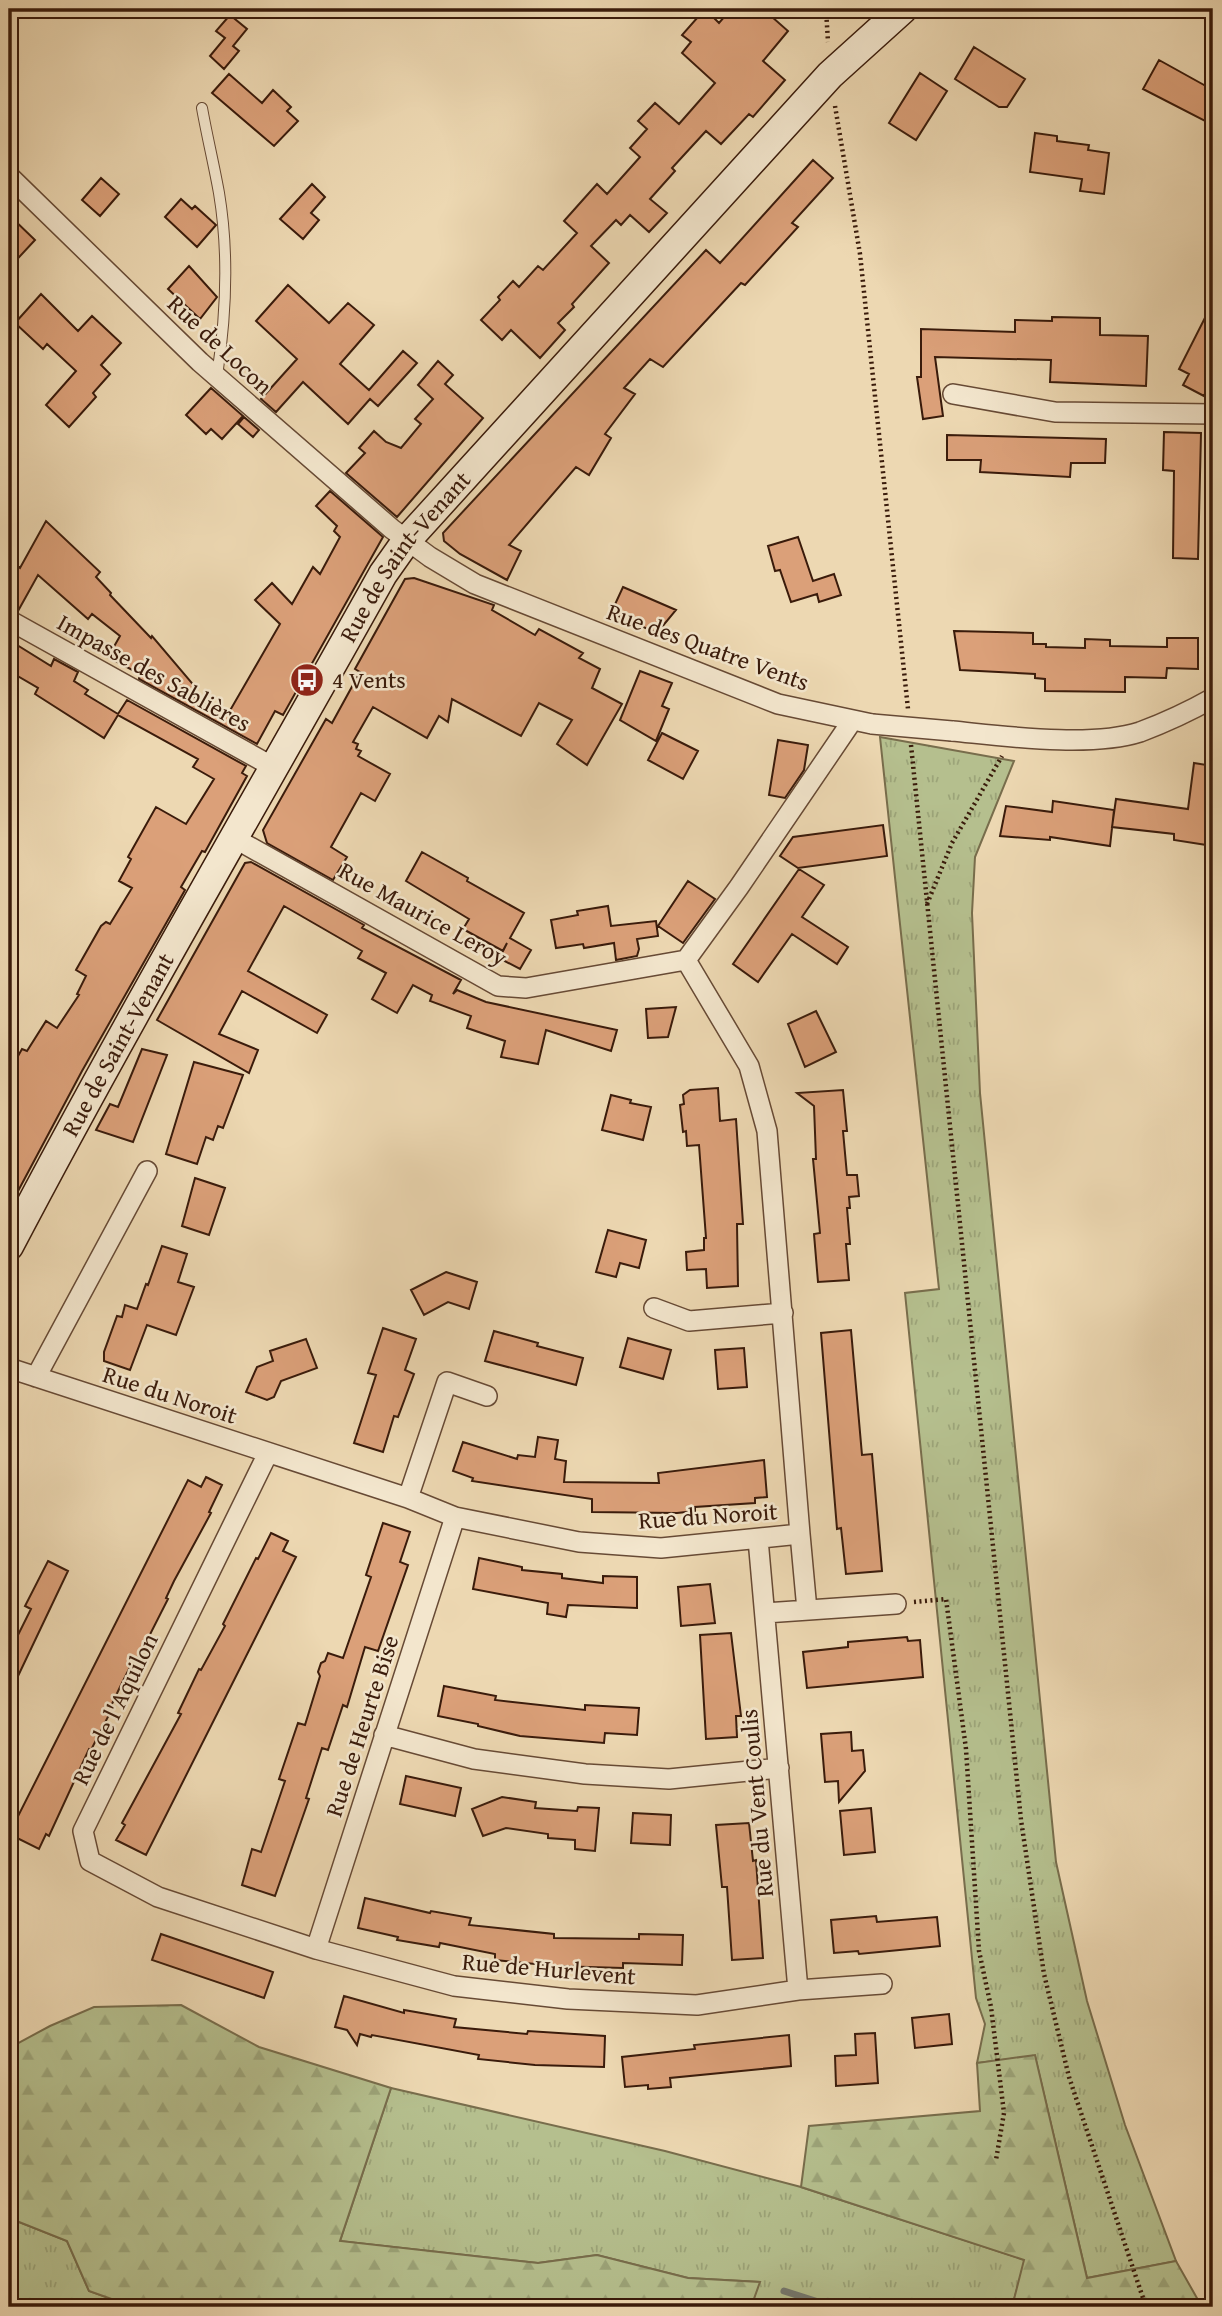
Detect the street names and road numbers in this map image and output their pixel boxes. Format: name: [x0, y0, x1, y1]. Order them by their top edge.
street label: Rue de Locon: [160, 286, 281, 403]
street label: Rue de Saint-Venant: [330, 463, 479, 648]
street label: Rue des Quatre Vents: [602, 594, 814, 699]
street label: Impasse des Sablières: [51, 605, 257, 740]
street label: Rue Maurice Leroy: [333, 853, 514, 974]
street label: Rue de Saint-Venant: [53, 946, 183, 1143]
street label: Rue du Noroit: [98, 1356, 242, 1433]
street label: Rue du Noroit: [637, 1493, 779, 1538]
street label: Rue de l'Aquilon: [63, 1626, 167, 1791]
street label: Rue de Heurte Bise: [316, 1631, 407, 1821]
street label: Rue du Vent Coulis: [731, 1708, 782, 1898]
street label: Rue de Hurlevent: [461, 1943, 638, 1994]

